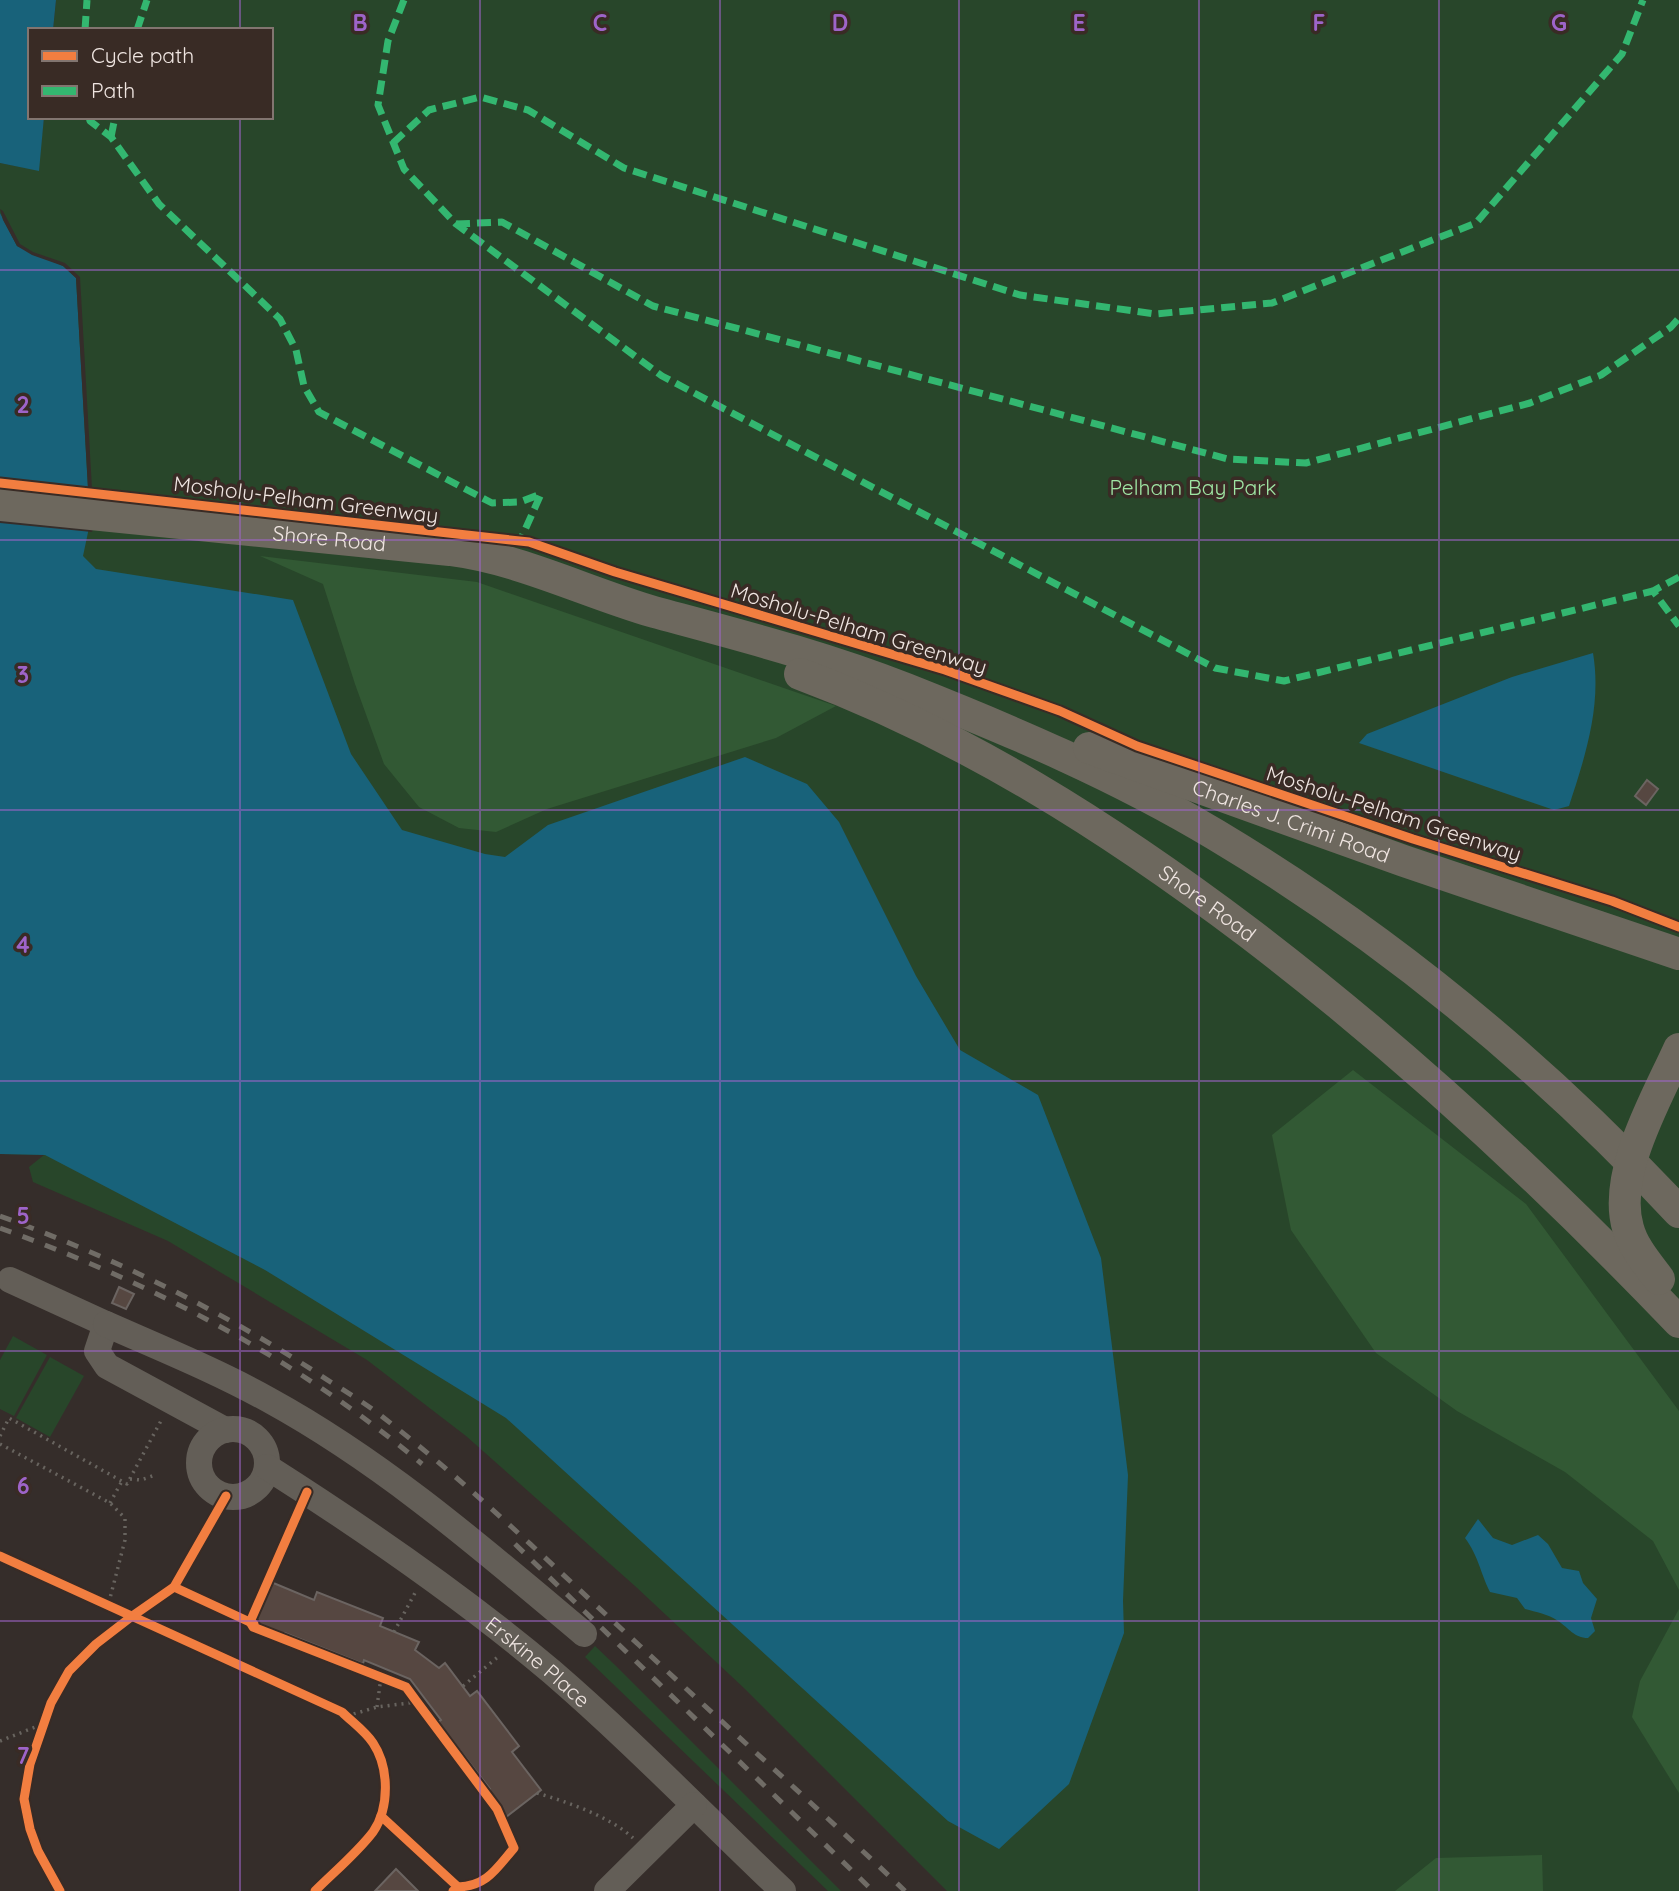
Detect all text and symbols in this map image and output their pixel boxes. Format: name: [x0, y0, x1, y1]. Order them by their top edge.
text: B: [352, 8, 368, 37]
text: C: [593, 8, 607, 37]
text: D: [832, 8, 848, 37]
text: E: [1072, 8, 1086, 37]
text: F: [1313, 8, 1325, 37]
text: G: [1551, 8, 1567, 37]
legend: [28, 28, 273, 119]
text: Cycle path: [91, 42, 194, 68]
text: Path: [91, 77, 135, 103]
text: 2: [16, 390, 30, 419]
street label: Mosholu-Pelham Greenway: [172, 470, 440, 528]
park label: Pelham Bay Park: [1109, 474, 1277, 500]
street label: Shore Road: [271, 519, 387, 557]
street label: Mosholu-Pelham Greenway: [728, 577, 990, 679]
text: 3: [17, 660, 29, 689]
street label: Mosholu-Pelham Greenway: [1263, 759, 1525, 867]
street label: Charles J. Crimi Road: [1189, 773, 1394, 868]
street label: Shore Road: [1154, 859, 1261, 947]
text: 4: [16, 930, 30, 959]
text: 5: [16, 1201, 30, 1230]
text: 6: [17, 1471, 29, 1500]
street label: Erskine Place: [481, 1611, 596, 1713]
text: 7: [17, 1741, 30, 1770]

